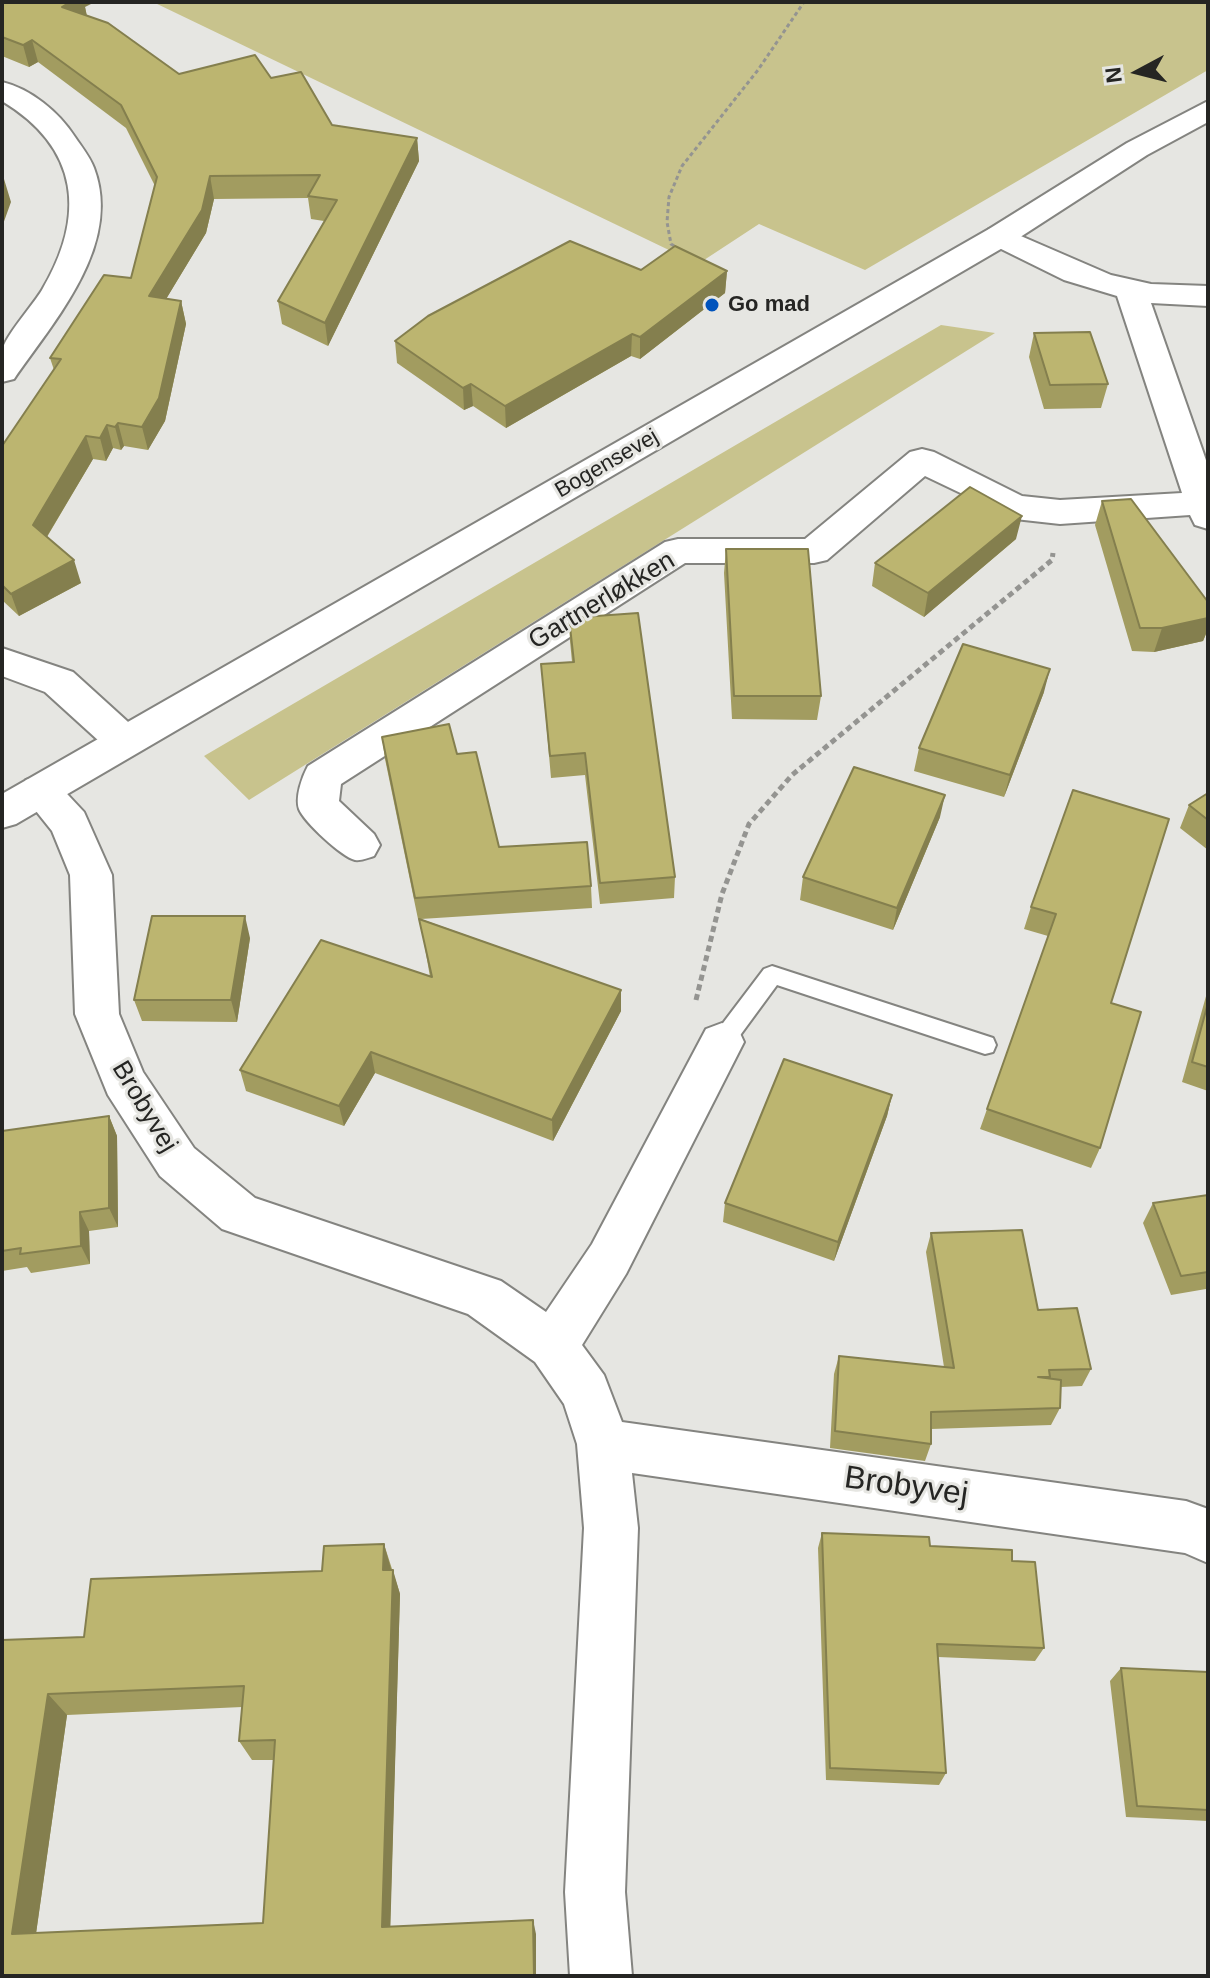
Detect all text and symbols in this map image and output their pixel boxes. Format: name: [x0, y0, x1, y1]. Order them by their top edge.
north arrow: [1098, 32, 1178, 112]
text: N: [1100, 66, 1127, 84]
place label: Go mad: [728, 292, 810, 318]
marker: Go mad: [703, 296, 721, 314]
street label: Bogensevej: [551, 424, 663, 504]
street label: Gartnerløkken: [523, 545, 681, 657]
street label: Brobyvej: [105, 1056, 183, 1158]
street label: Brobyvej: [842, 1459, 970, 1515]

